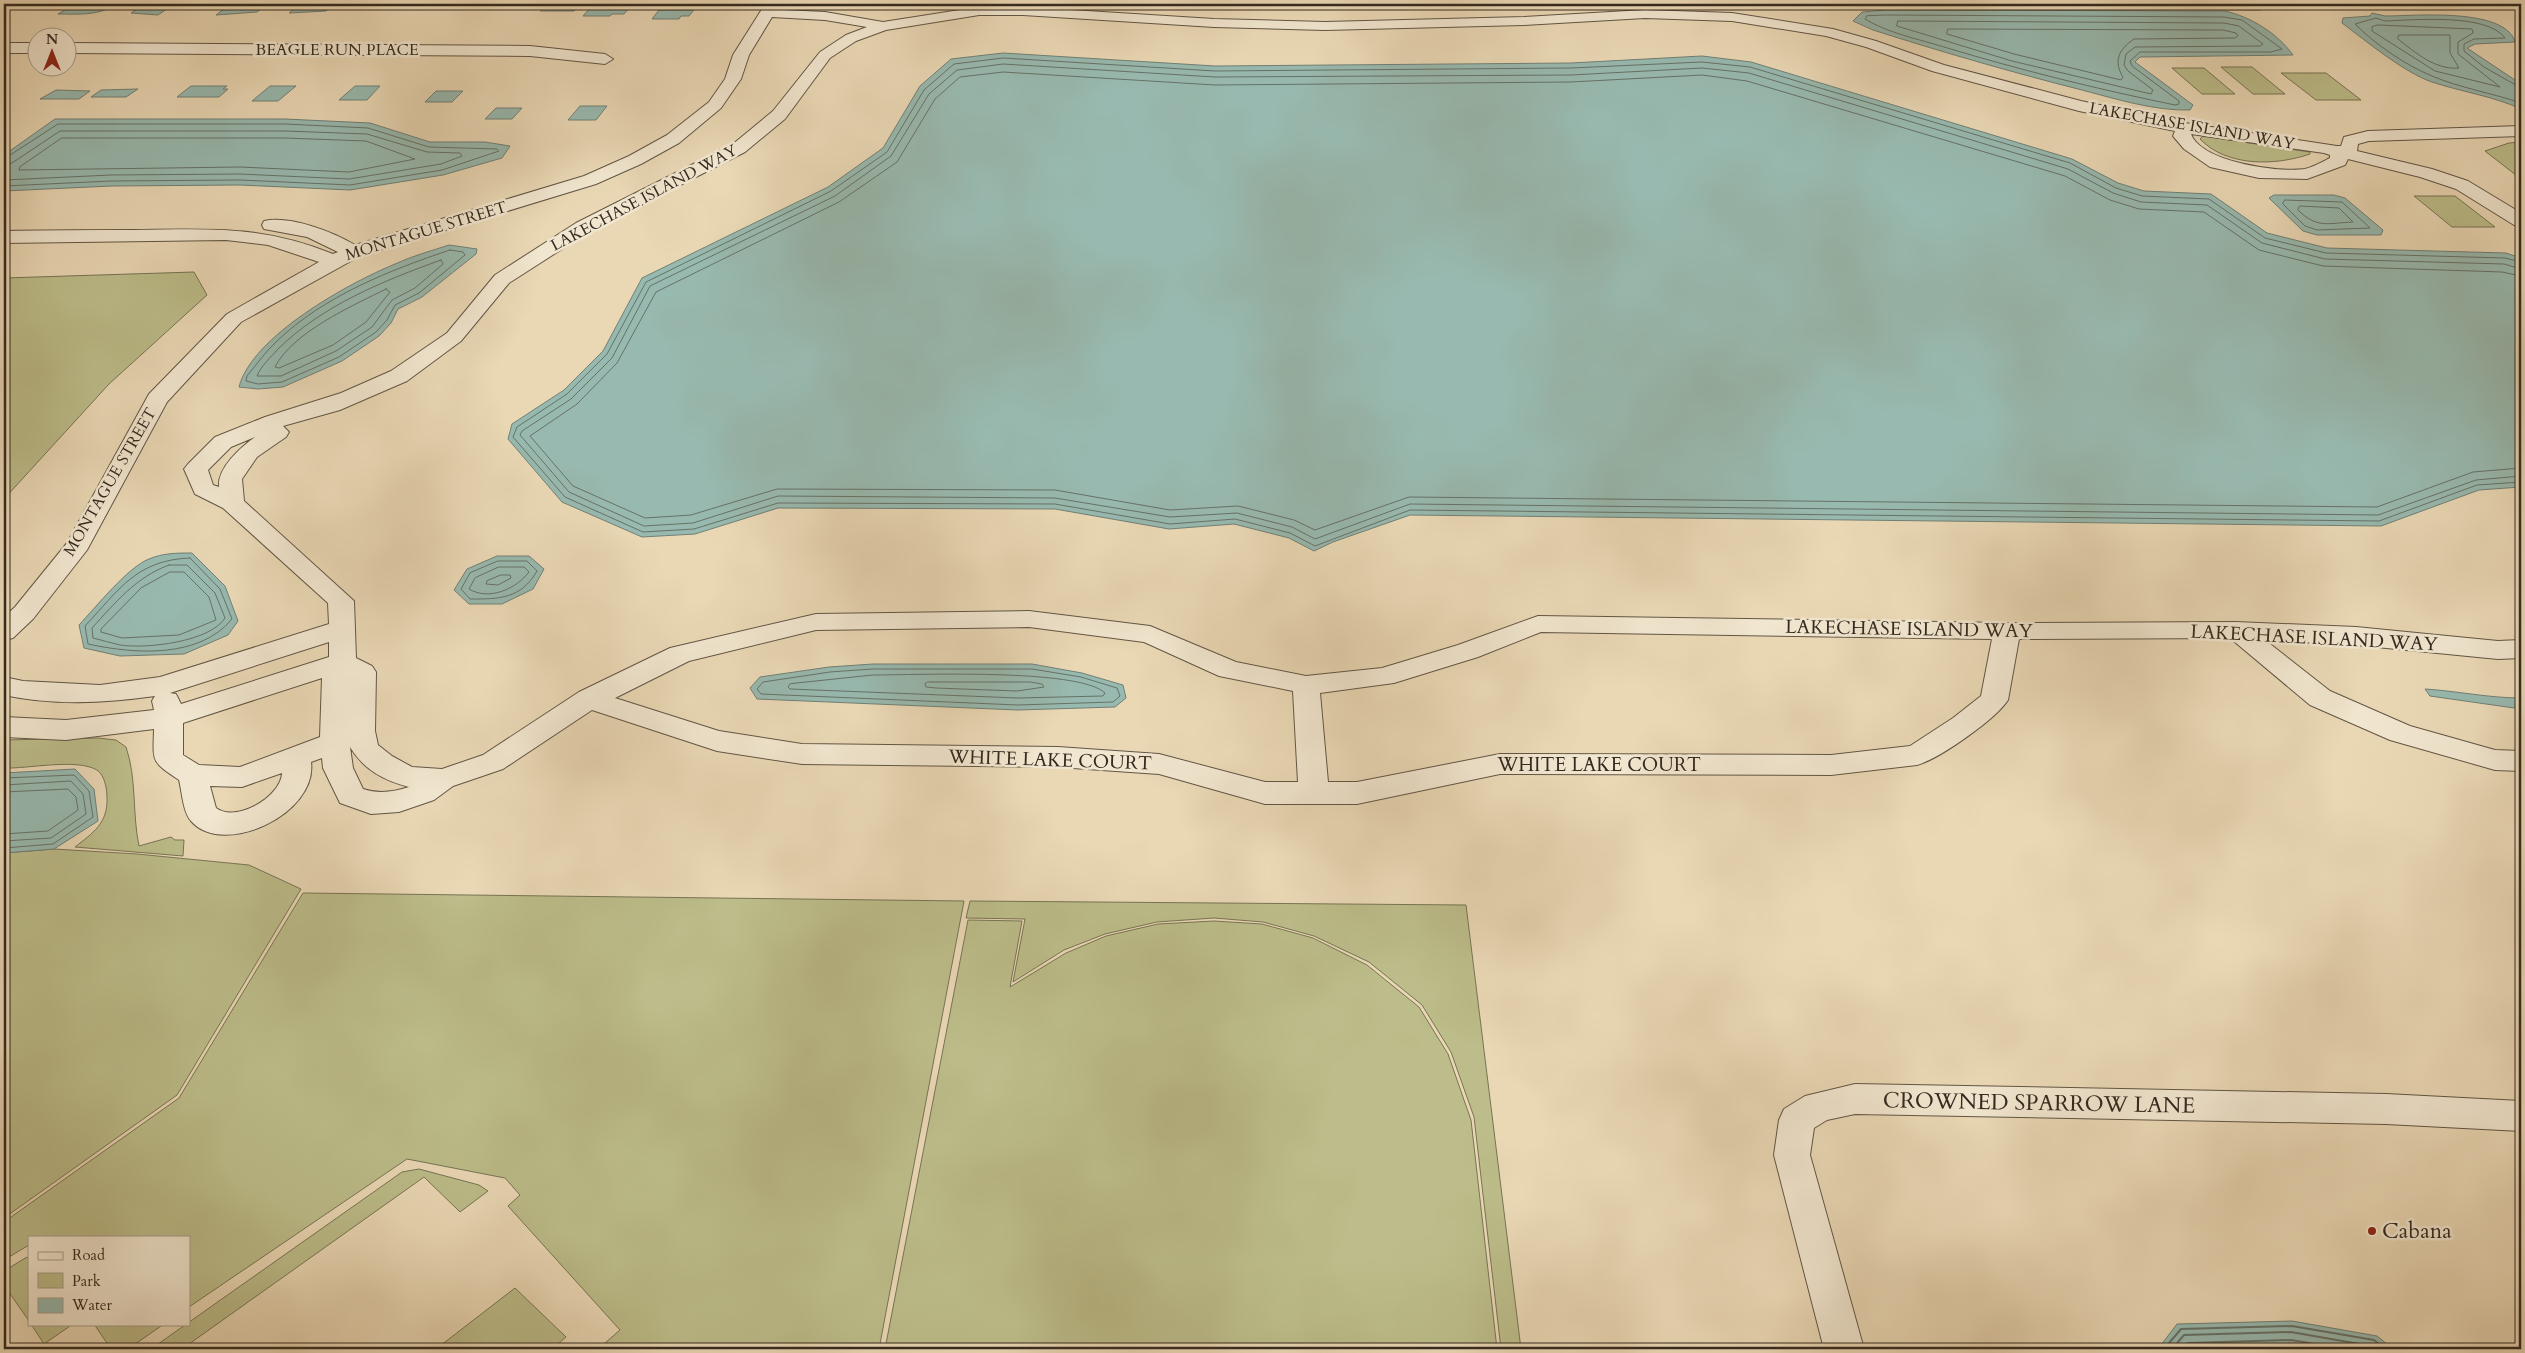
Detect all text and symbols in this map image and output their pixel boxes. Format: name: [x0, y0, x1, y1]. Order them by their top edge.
north arrow: [28, 28, 78, 78]
text: N: [46, 30, 58, 49]
street label: BEAGLE RUN PLACE: [255, 39, 419, 61]
street label: LAKECHASE ISLAND WAY: [2087, 97, 2297, 155]
street label: LAKECHASE ISLAND WAY: [547, 139, 741, 257]
street label: MONTAGUE STREET: [343, 196, 510, 266]
street label: MONTAGUE STREET: [59, 404, 162, 560]
street label: LAKECHASE ISLAND WAY: [1785, 614, 2034, 644]
street label: LAKECHASE ISLAND WAY: [2190, 619, 2439, 658]
street label: WHITE LAKE COURT: [947, 743, 1152, 777]
street label: WHITE LAKE COURT: [1496, 752, 1701, 778]
street label: CROWNED SPARROW LANE: [1883, 1085, 2195, 1121]
place label: Cabana: [2382, 1216, 2452, 1246]
marker: Cabana: [2366, 1225, 2378, 1237]
legend: [28, 1236, 190, 1326]
text: Road: [72, 1245, 105, 1265]
text: Park: [72, 1271, 101, 1291]
text: Water: [71, 1295, 113, 1315]

